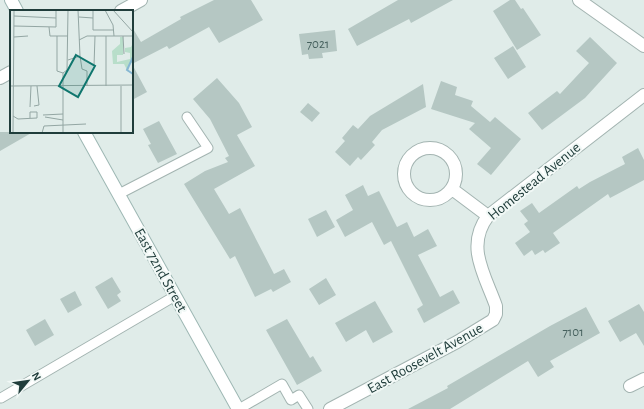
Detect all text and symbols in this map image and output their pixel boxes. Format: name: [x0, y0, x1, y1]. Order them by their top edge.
inset map: [10, 10, 133, 133]
house number: 7021: [307, 38, 329, 51]
street label: Homestead Avenue: [485, 140, 583, 223]
street label: East 72nd Street: [131, 226, 190, 315]
street label: East Roosevelt Avenue: [365, 320, 486, 396]
house number: 7101: [562, 326, 584, 339]
north arrow: [8, 361, 48, 401]
text: N: [30, 370, 43, 382]

